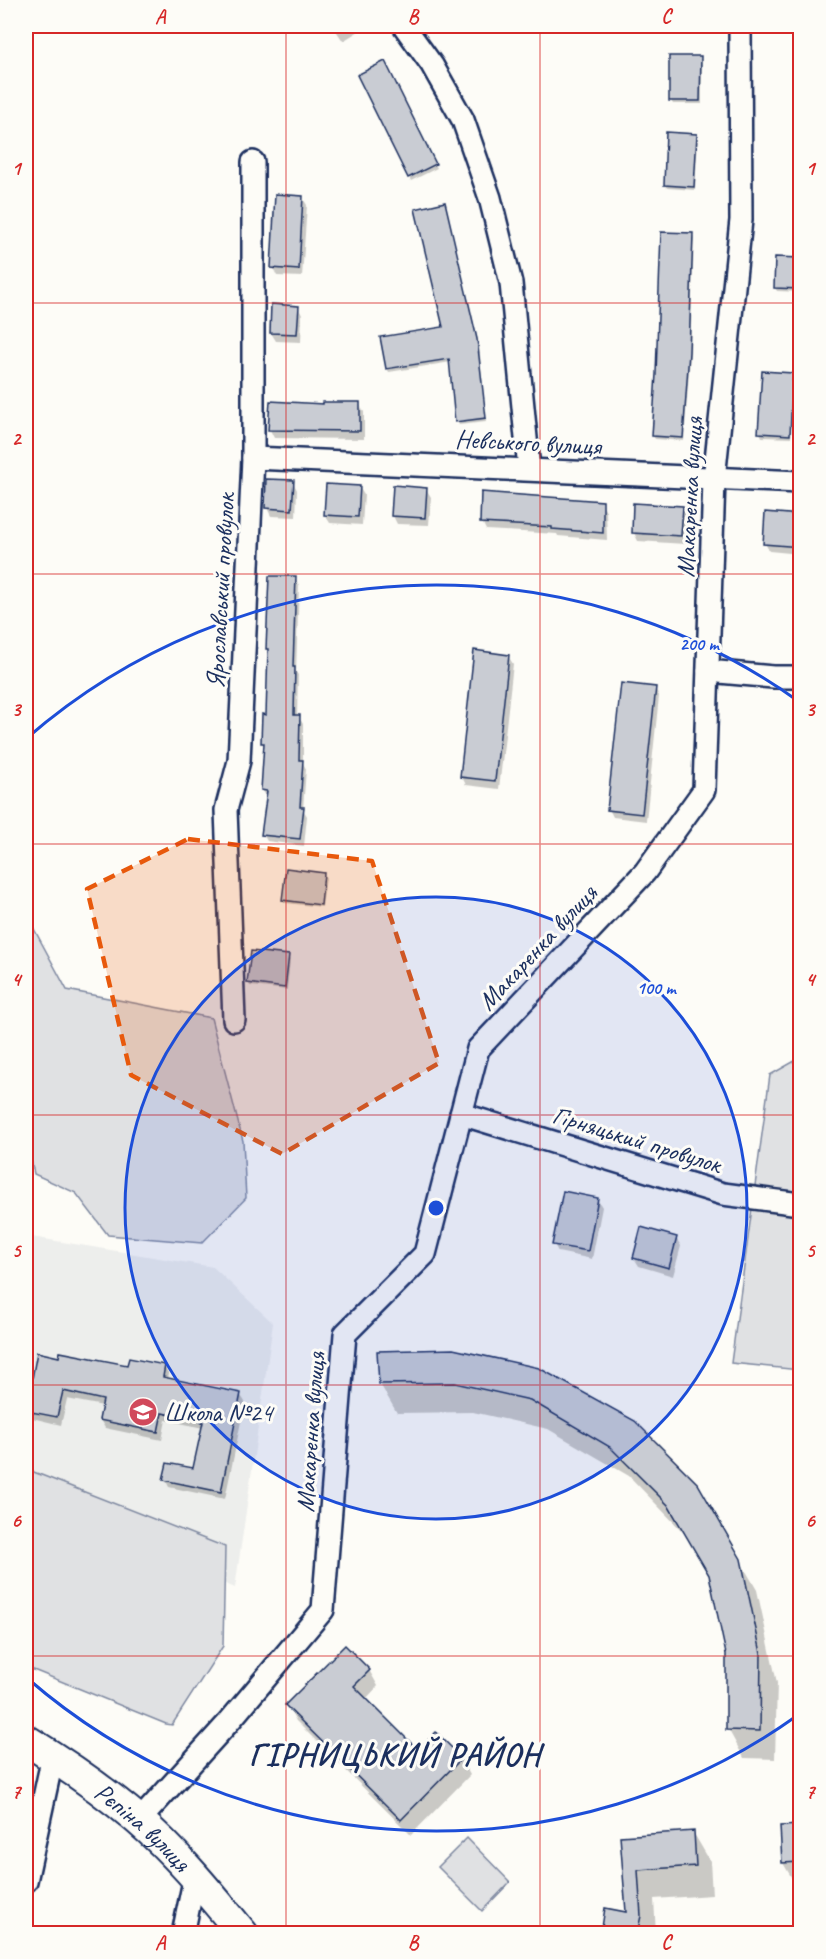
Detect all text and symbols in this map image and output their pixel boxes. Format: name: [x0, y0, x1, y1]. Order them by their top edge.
text: A: [155, 4, 167, 29]
text: B: [408, 4, 420, 29]
text: C: [661, 4, 673, 29]
text: 1: [12, 156, 23, 181]
text: 1: [806, 156, 817, 181]
street label: Макаренка вулиця: [669, 414, 710, 578]
street label: Невського вулиця: [454, 422, 604, 463]
text: 2: [12, 426, 23, 451]
text: 2: [806, 426, 817, 451]
street label: Ярославський провулок: [199, 490, 242, 690]
text: 200 m: [680, 633, 720, 655]
text: 3: [12, 697, 23, 722]
text: 3: [806, 697, 817, 722]
street label: Макаренка вулиця: [471, 876, 605, 1017]
text: 4: [12, 967, 24, 992]
text: 4: [806, 967, 818, 992]
text: 100 m: [637, 977, 677, 999]
street label: Гірняцький провулок: [549, 1098, 728, 1182]
centre of rings: [426, 1198, 446, 1218]
text: 5: [12, 1238, 23, 1263]
text: 5: [806, 1238, 817, 1263]
street label: Макаренка вулиця: [288, 1349, 333, 1513]
school or university icon: Школа №24: [127, 1396, 159, 1428]
place label: Школа №24: [164, 1396, 275, 1429]
text: 6: [11, 1508, 22, 1533]
text: 6: [805, 1508, 816, 1533]
district label: ГІРНИЦЬКИЙ РАЙОН: [249, 1734, 545, 1775]
street label: Рєпіна вулиця: [88, 1775, 199, 1880]
text: 7: [12, 1779, 23, 1804]
text: 7: [806, 1779, 817, 1804]
text: A: [155, 1930, 167, 1955]
text: B: [408, 1930, 420, 1955]
text: C: [661, 1930, 673, 1955]

